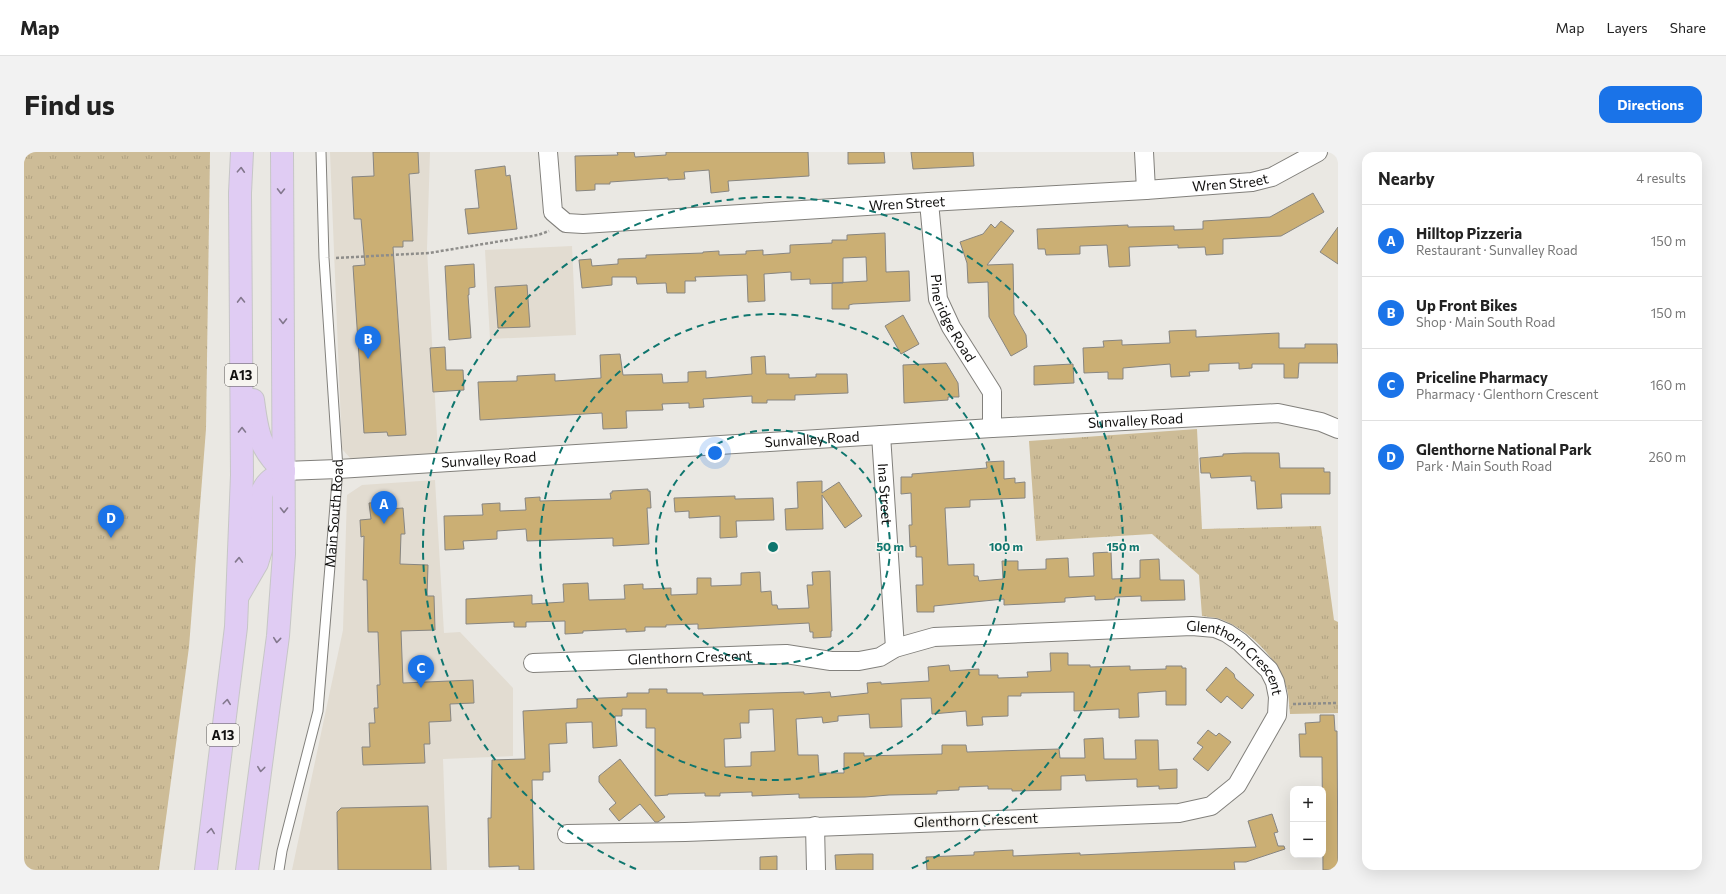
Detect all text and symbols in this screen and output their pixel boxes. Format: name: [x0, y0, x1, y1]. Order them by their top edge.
text: Map: [20, 16, 59, 39]
text: Map: [1556, 19, 1584, 36]
text: Layers: [1606, 19, 1648, 36]
text: Share: [1670, 19, 1706, 36]
button: Directions: [1599, 86, 1702, 123]
text: Find us: [24, 87, 115, 121]
one-way arrow: [237, 167, 245, 173]
text: Nearby: [1378, 168, 1435, 189]
street label: Wren Street: [1192, 169, 1270, 194]
text: 4 results: [1636, 170, 1686, 186]
one-way arrow: [277, 188, 285, 194]
street label: Wren Street: [868, 192, 946, 214]
text: Hilltop Pizzeria: [1416, 224, 1522, 242]
text: A: [1386, 233, 1396, 249]
text: 150 m: [1651, 233, 1686, 249]
text: Restaurant · Sunvalley Road: [1416, 242, 1578, 258]
street label: Pineridge Road: [928, 273, 980, 365]
text: Up Front Bikes: [1416, 296, 1517, 314]
one-way arrow: [237, 297, 245, 303]
text: B: [1387, 305, 1395, 321]
text: 150 m: [1651, 305, 1686, 321]
text: Shop · Main South Road: [1416, 314, 1555, 330]
one-way arrow: [279, 318, 287, 324]
pin: B: [355, 326, 381, 359]
road number: A13: [225, 364, 257, 386]
text: Priceline Pharmacy: [1416, 368, 1548, 386]
text: C: [1387, 377, 1395, 393]
text: 160 m: [1650, 377, 1686, 393]
text: Pharmacy · Glenthorn Crescent: [1416, 386, 1598, 402]
street label: Sunvalley Road: [1087, 409, 1183, 431]
one-way arrow: [238, 427, 246, 433]
street label: Sunvalley Road: [764, 427, 860, 450]
text: Glenthorne National Park: [1416, 440, 1592, 458]
your location: [705, 443, 725, 463]
street label: Sunvalley Road: [441, 448, 537, 471]
text: D: [1386, 449, 1396, 465]
text: 260 m: [1649, 449, 1686, 465]
text: Park · Main South Road: [1416, 458, 1552, 474]
street label: Main South Road: [321, 459, 346, 568]
street label: Ina Street: [875, 463, 896, 525]
pin: A: [371, 491, 397, 524]
pin: D: [98, 505, 124, 538]
one-way arrow: [280, 507, 288, 513]
text: 50 m: [876, 539, 904, 553]
text: 100 m: [989, 539, 1023, 553]
text: 150 m: [1106, 539, 1140, 553]
centre of rings: [766, 540, 780, 554]
one-way arrow: [234, 557, 243, 563]
street label: Glenthorn Crescent: [1186, 617, 1286, 697]
one-way arrow: [273, 637, 282, 643]
street label: Glenthorn Crescent: [627, 646, 753, 668]
pin: C: [408, 655, 434, 688]
one-way arrow: [222, 699, 231, 705]
road number: A13: [207, 724, 239, 746]
one-way arrow: [257, 766, 266, 772]
map controls: [1290, 786, 1326, 858]
button: +: [1290, 786, 1326, 822]
street label: Glenthorn Crescent: [914, 809, 1039, 830]
button: −: [1290, 822, 1326, 858]
one-way arrow: [206, 828, 215, 834]

